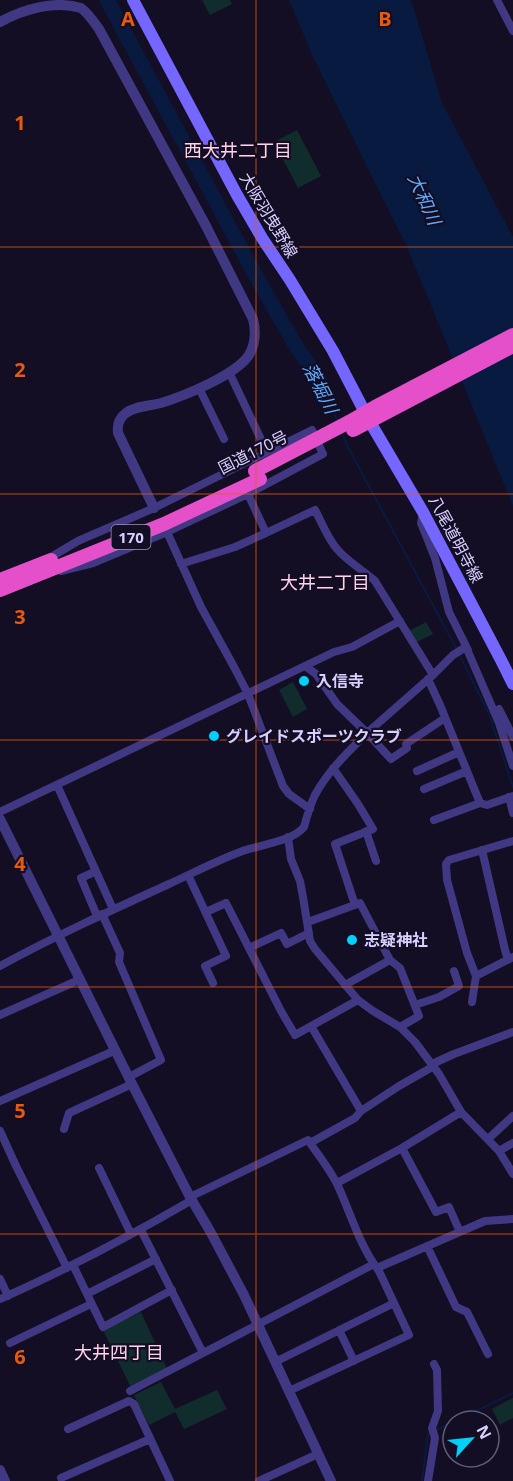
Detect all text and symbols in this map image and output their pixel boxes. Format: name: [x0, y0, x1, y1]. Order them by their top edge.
text: A: [121, 5, 135, 32]
text: B: [378, 5, 392, 32]
text: 1: [14, 109, 26, 136]
district label: 西大井二丁目: [184, 138, 292, 162]
street label: 大阪羽曳野線: [235, 168, 303, 262]
water label: 大和川: [403, 169, 448, 230]
text: 2: [14, 356, 26, 383]
water label: 落堀川: [298, 358, 345, 419]
street label: 国道170号: [214, 425, 292, 479]
street label: 八尾道明寺線: [424, 491, 488, 587]
road number: 170: [112, 525, 150, 549]
district label: 大井二丁目: [280, 570, 370, 594]
text: 3: [14, 603, 26, 630]
place label: 入信寺: [316, 670, 364, 692]
marker: 入信寺: [297, 674, 311, 688]
place label: グレイドスポーツクラブ: [226, 725, 402, 747]
marker: グレイドスポーツクラブ: [207, 729, 221, 743]
text: 4: [14, 850, 26, 877]
place label: 志疑神社: [364, 929, 428, 951]
marker: 志疑神社: [345, 933, 359, 947]
text: 5: [14, 1097, 26, 1124]
district label: 大井四丁目: [74, 1340, 164, 1364]
text: 6: [14, 1343, 26, 1370]
north arrow: [441, 1409, 501, 1469]
text: N: [472, 1421, 497, 1443]

